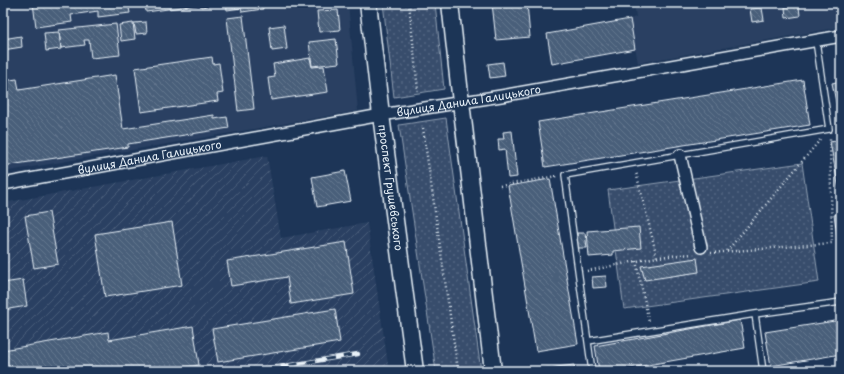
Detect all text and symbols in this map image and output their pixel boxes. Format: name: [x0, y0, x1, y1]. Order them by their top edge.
street label: вулиця Данила Галицького: [395, 80, 542, 120]
street label: проспект Грушевського: [374, 123, 408, 252]
street label: вулиця Данила Галицького: [76, 135, 223, 178]

